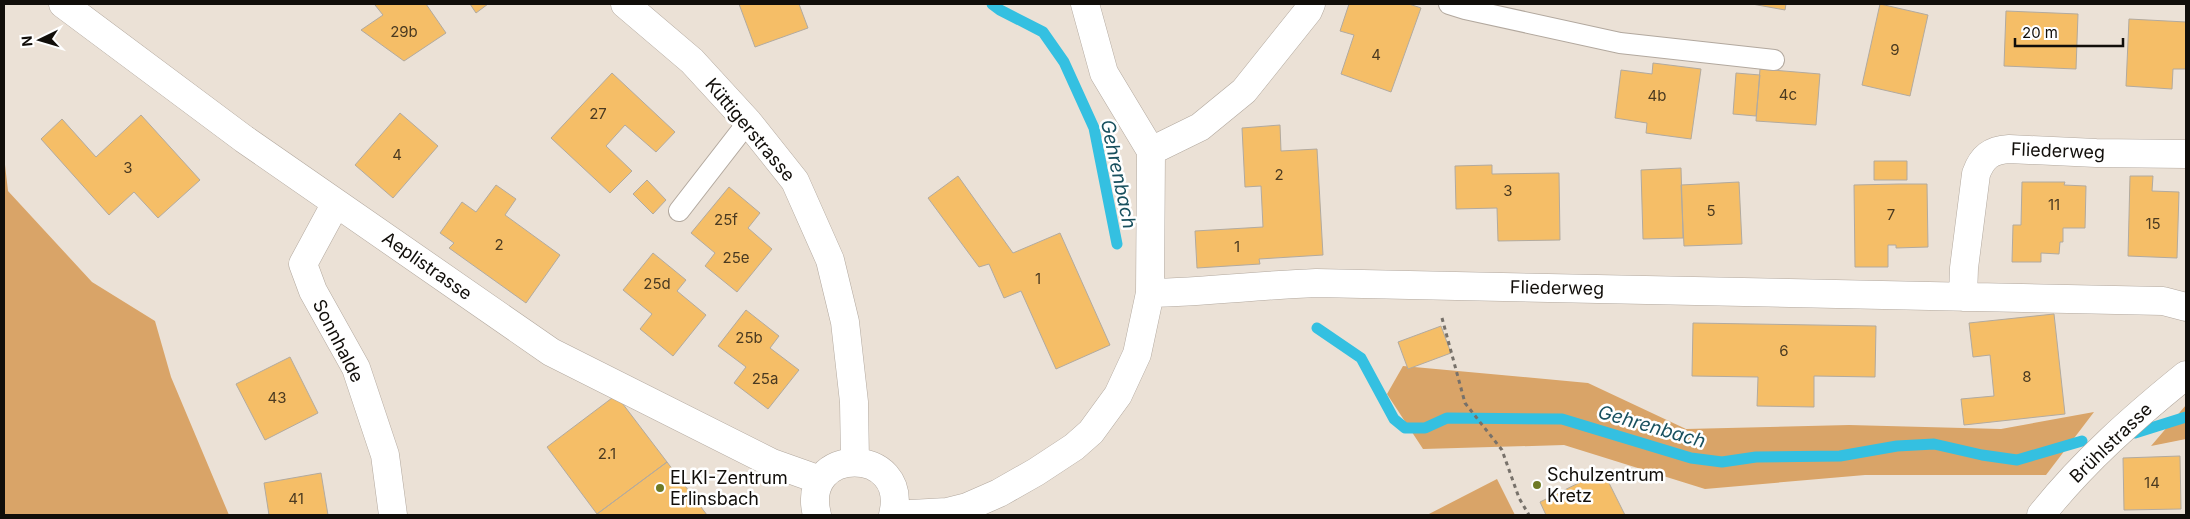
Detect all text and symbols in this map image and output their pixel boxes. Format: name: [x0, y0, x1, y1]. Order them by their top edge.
north arrow: [15, 15, 65, 65]
scale bar: [2015, 15, 2122, 47]
house number: 29b: [390, 22, 418, 41]
text: 20 m: [2022, 23, 2058, 42]
text: N: [18, 35, 35, 47]
house number: 9: [1890, 40, 1900, 59]
house number: 4: [1371, 45, 1381, 64]
street label: Küttigerstrasse: [701, 74, 800, 185]
house number: 4c: [1779, 85, 1797, 104]
house number: 4b: [1648, 86, 1666, 105]
house number: 27: [589, 104, 607, 123]
water label: Gehrenbach: [1096, 118, 1141, 231]
street label: Fliederweg: [2011, 138, 2105, 163]
house number: 4: [392, 145, 402, 164]
house number: 3: [123, 158, 133, 177]
house number: 2: [1274, 165, 1284, 184]
house number: 3: [1503, 181, 1513, 200]
house number: 11: [2048, 195, 2060, 214]
house number: 5: [1706, 201, 1716, 220]
house number: 7: [1887, 205, 1895, 224]
house number: 25f: [714, 210, 738, 229]
house number: 15: [2145, 214, 2161, 233]
street label: Aeplistrasse: [378, 227, 476, 304]
house number: 2: [494, 235, 504, 254]
house number: 1: [1234, 237, 1240, 256]
house number: 25e: [722, 248, 750, 267]
house number: 1: [1035, 269, 1041, 288]
house number: 25d: [643, 274, 671, 293]
street label: Fliederweg: [1510, 276, 1604, 299]
street label: Sonnhalde: [309, 296, 368, 386]
house number: 25b: [735, 328, 763, 347]
house number: 6: [1779, 341, 1789, 360]
house number: 8: [2022, 367, 2032, 386]
house number: 25a: [752, 369, 778, 388]
house number: 43: [268, 388, 286, 407]
street label: Brühlstrasse: [2065, 398, 2156, 487]
water label: Gehrenbach: [1595, 400, 1708, 453]
house number: 2.1: [598, 444, 616, 463]
place label: Schulzentrum Kretz: [1547, 464, 1664, 506]
place label: ELKI-Zentrum Erlinsbach: [670, 467, 788, 509]
house number: 14: [2144, 473, 2160, 492]
marker: Schulzentrum Kretz: [1531, 479, 1543, 491]
marker: ELKI-Zentrum Erlinsbach: [654, 482, 666, 494]
house number: 41: [288, 489, 304, 508]

